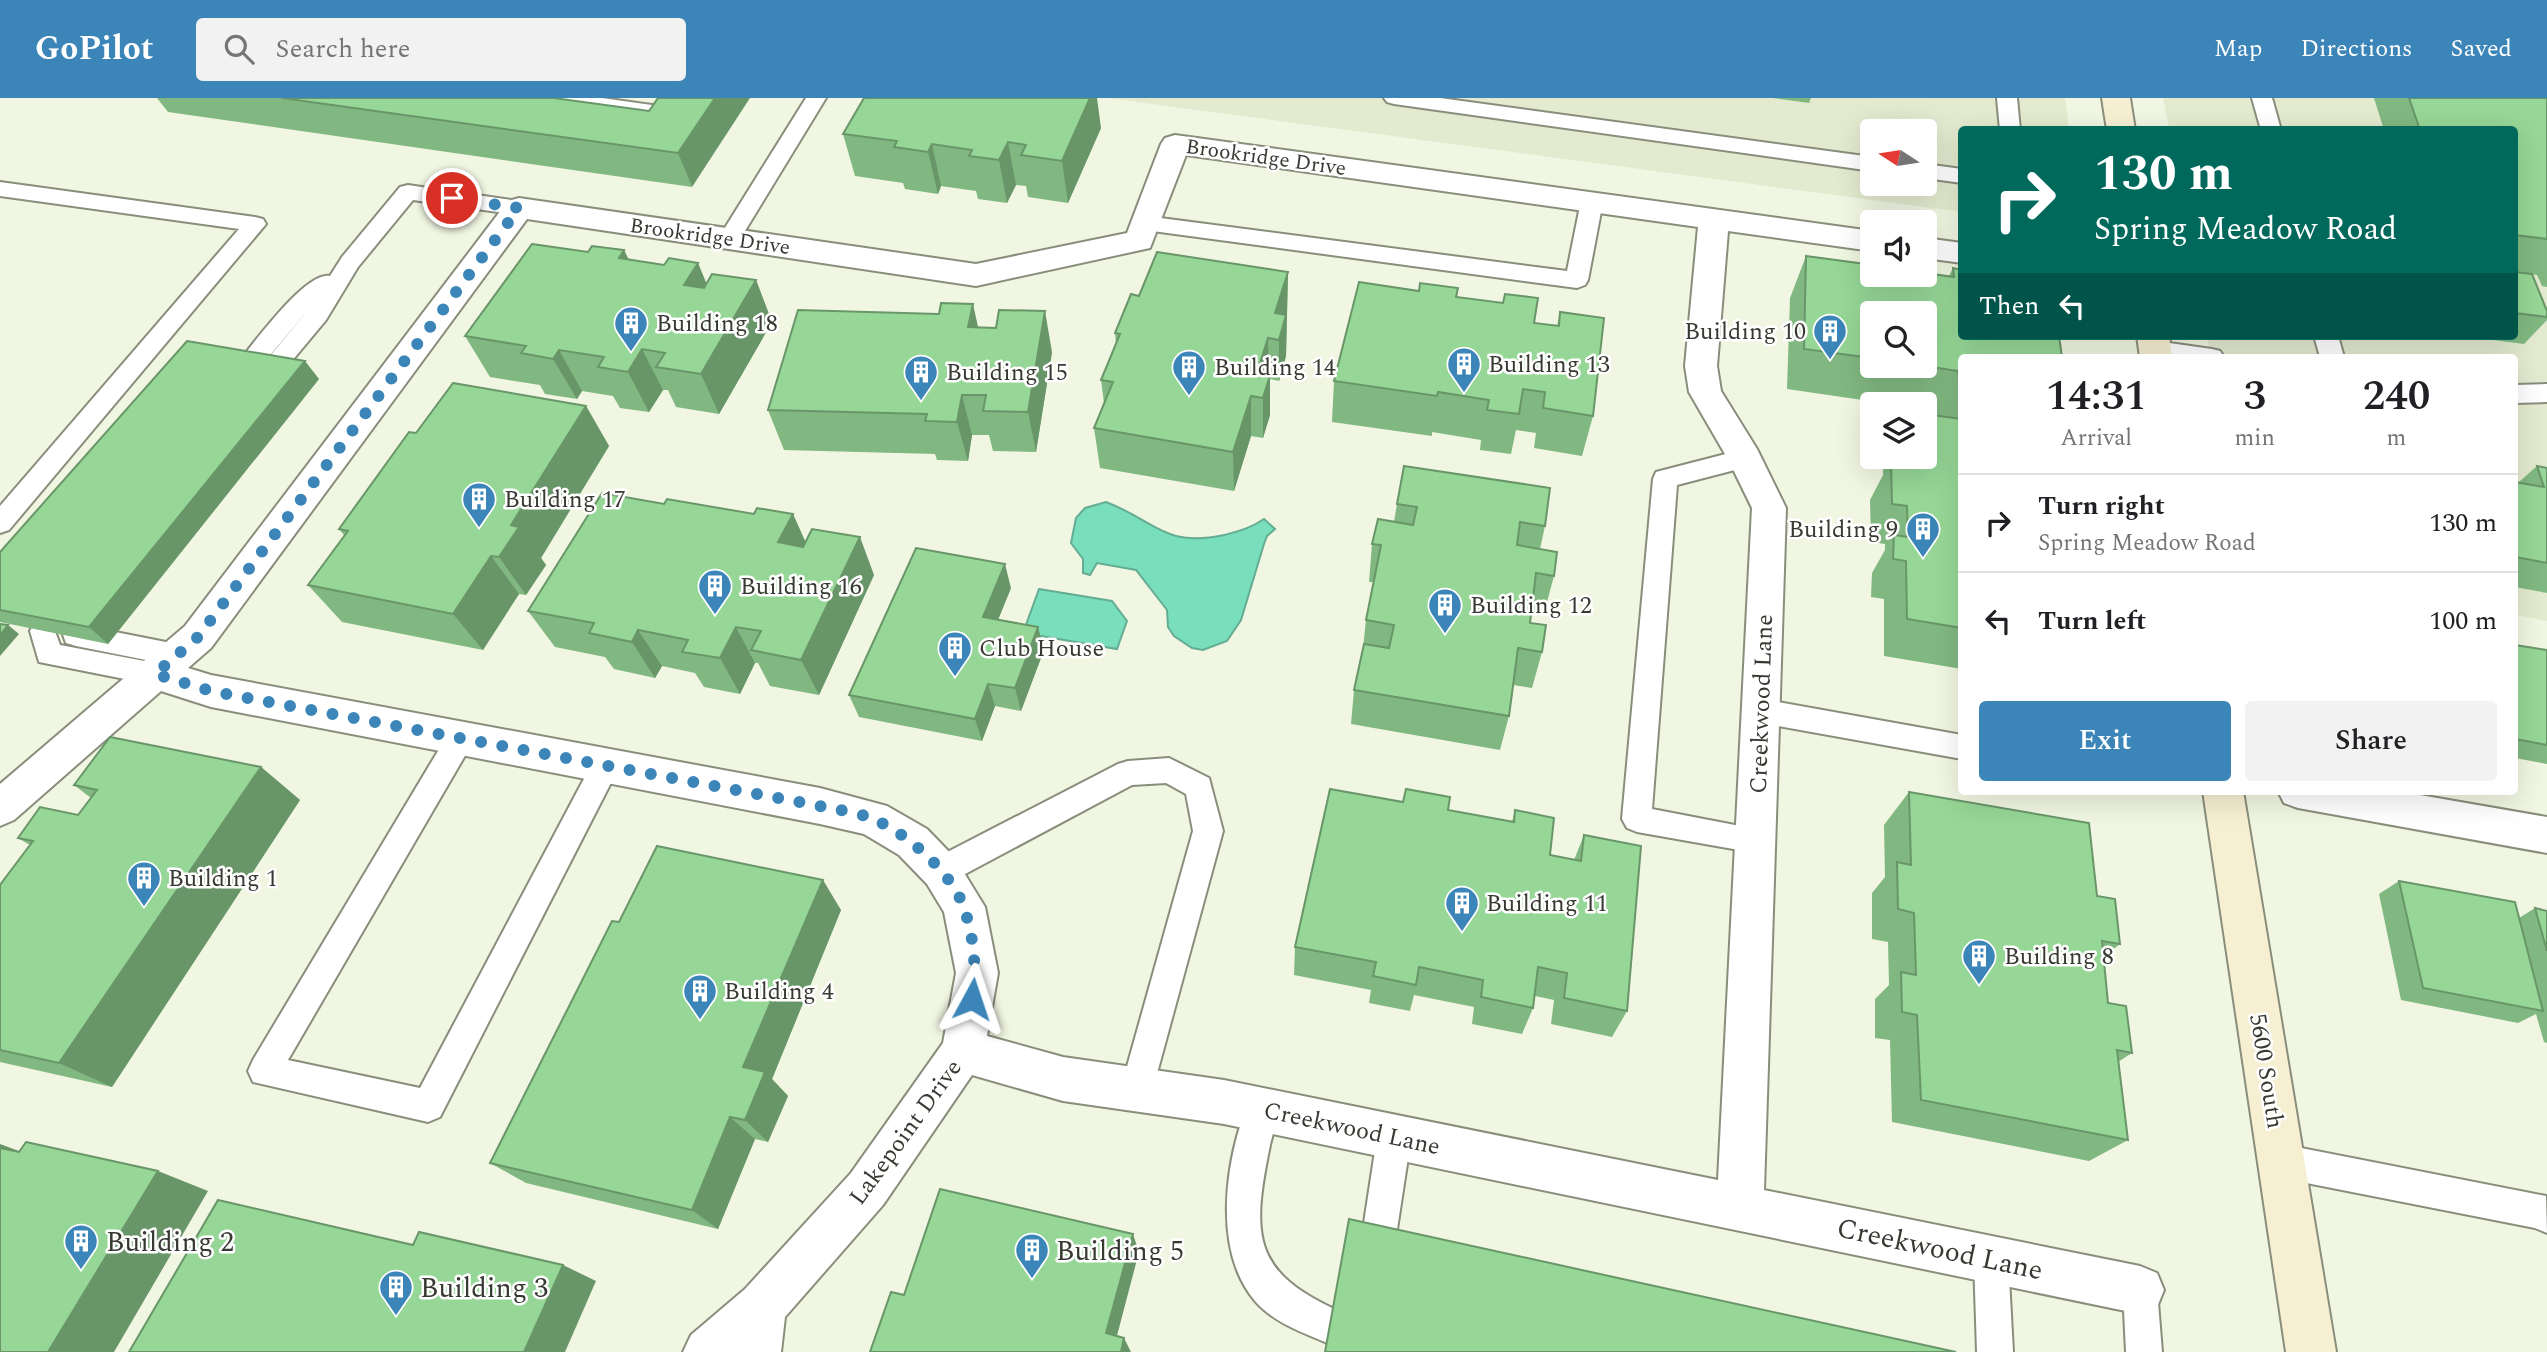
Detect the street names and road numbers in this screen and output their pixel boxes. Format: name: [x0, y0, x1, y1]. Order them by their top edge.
street label: Brookridge Drive: [1184, 131, 1348, 185]
street label: Brookridge Drive: [628, 210, 792, 264]
street label: Creekwood Lane: [1741, 614, 1783, 794]
street label: 5600 South: [2239, 1011, 2293, 1131]
street label: Lakepoint Drive: [840, 1052, 971, 1213]
street label: Creekwood Lane: [1260, 1093, 1443, 1165]
street label: Creekwood Lane: [1833, 1207, 2047, 1292]

